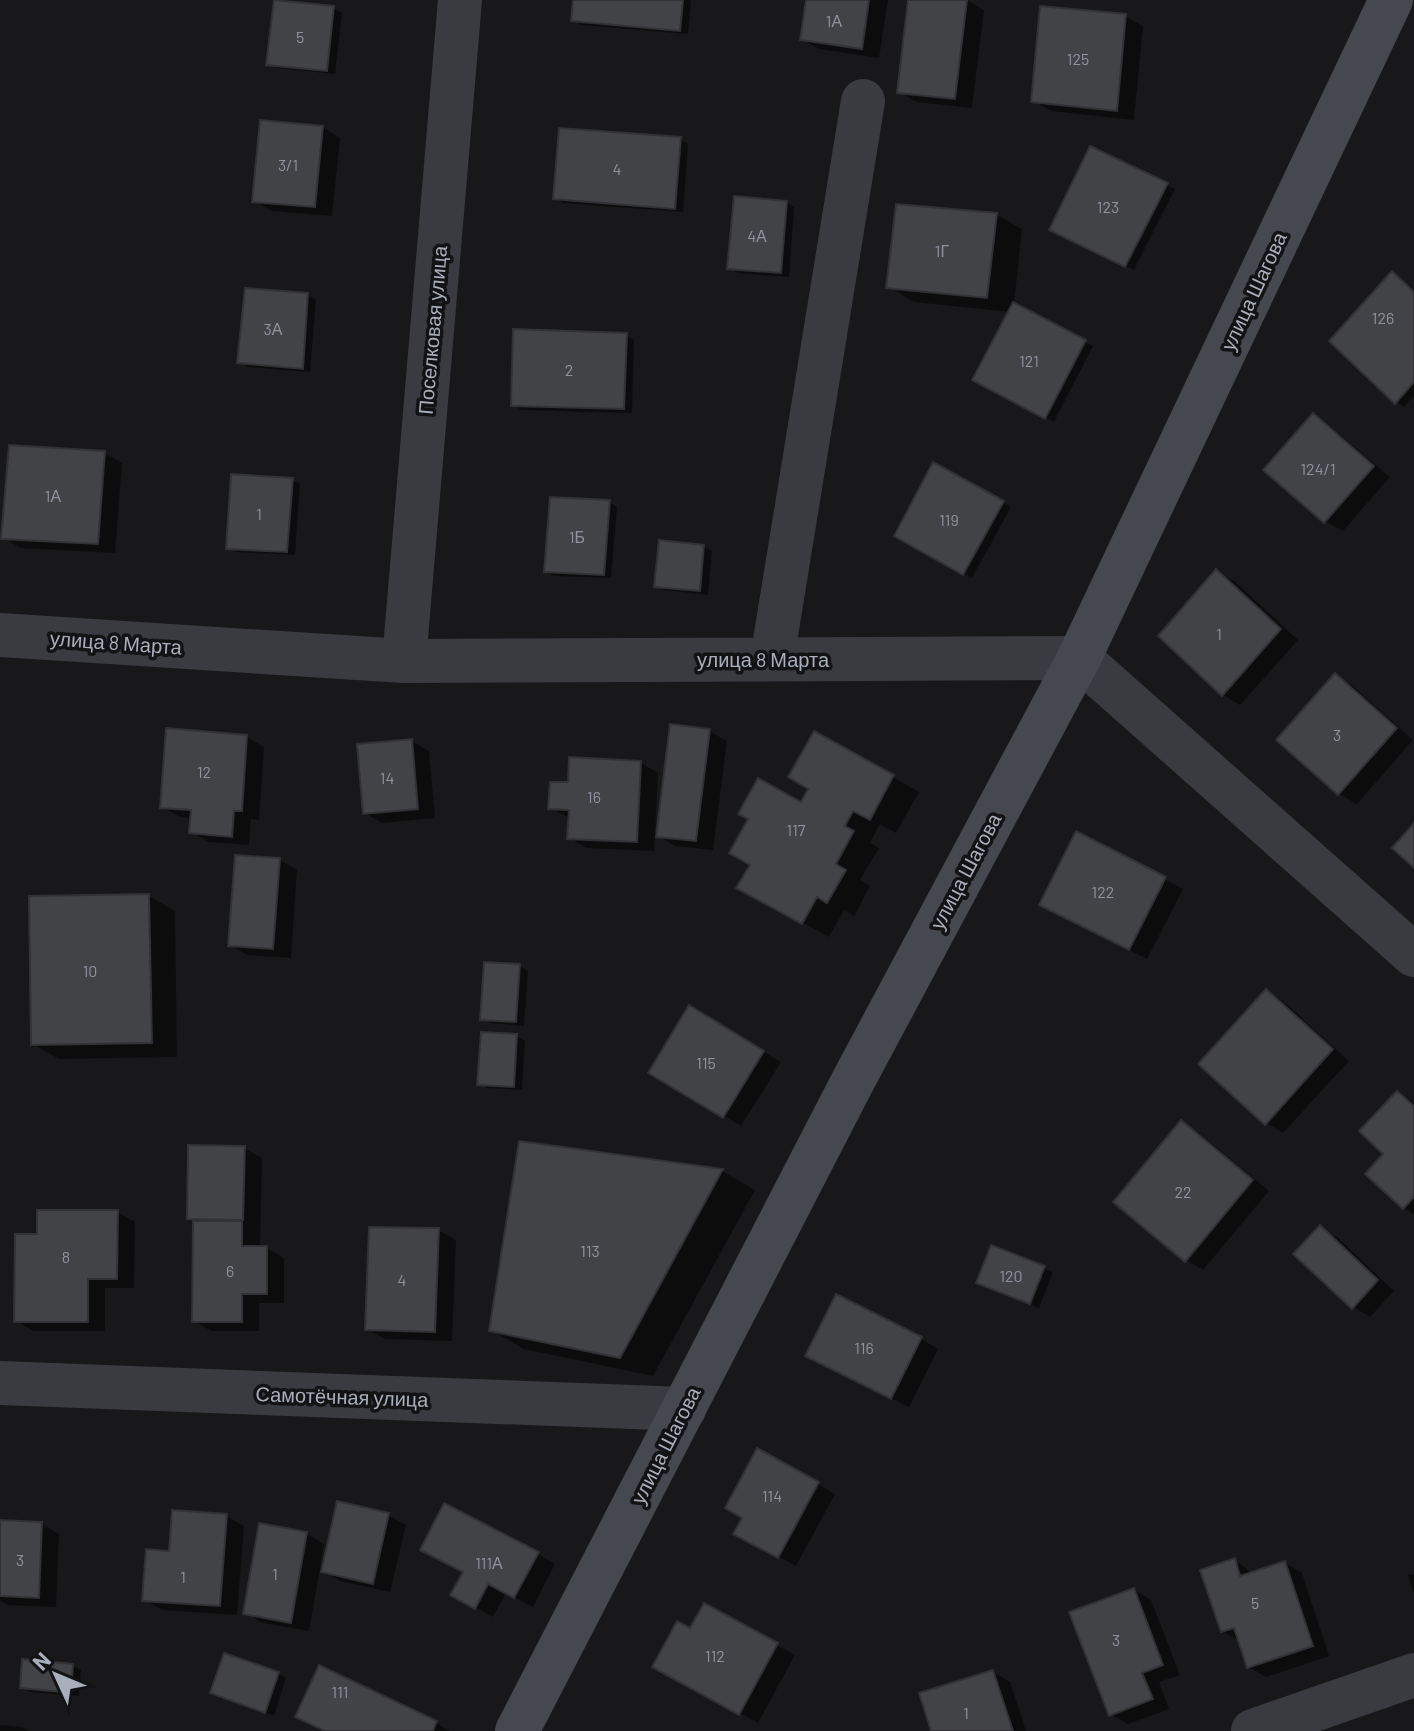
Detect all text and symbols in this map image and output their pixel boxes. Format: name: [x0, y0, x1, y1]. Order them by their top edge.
house number: 1А: [826, 11, 842, 30]
house number: 5: [296, 27, 304, 46]
house number: 125: [1067, 49, 1089, 68]
house number: 3/1: [278, 155, 298, 174]
house number: 4: [613, 159, 621, 178]
house number: 123: [1097, 197, 1119, 216]
house number: 4А: [747, 226, 767, 245]
street label: улица Шагова: [1215, 227, 1291, 354]
house number: 1Г: [935, 241, 949, 260]
street label: Поселковая улица: [413, 244, 451, 415]
house number: 126: [1372, 308, 1394, 327]
house number: 3А: [264, 319, 283, 338]
house number: 121: [1019, 351, 1039, 370]
house number: 2: [565, 360, 573, 379]
house number: 124/1: [1301, 459, 1336, 478]
house number: 1А: [45, 486, 61, 505]
house number: 1: [256, 504, 262, 523]
house number: 119: [939, 510, 959, 529]
house number: 1Б: [569, 527, 585, 546]
house number: 1: [1216, 624, 1222, 643]
street label: улица 8 Марта: [49, 625, 184, 659]
street label: улица 8 Марта: [697, 647, 830, 671]
house number: 3: [1333, 725, 1341, 744]
house number: 12: [197, 762, 211, 781]
house number: 14: [380, 768, 394, 787]
house number: 16: [587, 787, 601, 806]
street label: улица Шагова: [924, 808, 1006, 933]
house number: 117: [787, 820, 806, 839]
house number: 122: [1092, 882, 1114, 901]
house number: 10: [83, 961, 97, 980]
house number: 115: [696, 1053, 716, 1072]
house number: 22: [1174, 1182, 1192, 1201]
house number: 113: [580, 1241, 600, 1260]
house number: 8: [62, 1247, 70, 1266]
house number: 6: [226, 1261, 234, 1280]
house number: 120: [999, 1266, 1023, 1285]
house number: 4: [398, 1270, 406, 1289]
house number: 116: [854, 1338, 874, 1357]
street label: Самотёчная улица: [255, 1381, 430, 1411]
street label: улица Шагова: [625, 1382, 705, 1507]
house number: 114: [762, 1486, 782, 1505]
house number: 3: [16, 1550, 24, 1569]
house number: 111А: [475, 1553, 503, 1572]
house number: 1: [272, 1564, 278, 1583]
house number: 1: [180, 1567, 186, 1586]
house number: 5: [1251, 1593, 1259, 1612]
house number: 3: [1112, 1630, 1120, 1649]
north arrow: [16, 1635, 96, 1715]
text: N: [26, 1646, 55, 1675]
house number: 112: [705, 1646, 725, 1665]
house number: 111: [332, 1682, 348, 1701]
house number: 1: [963, 1703, 969, 1722]

